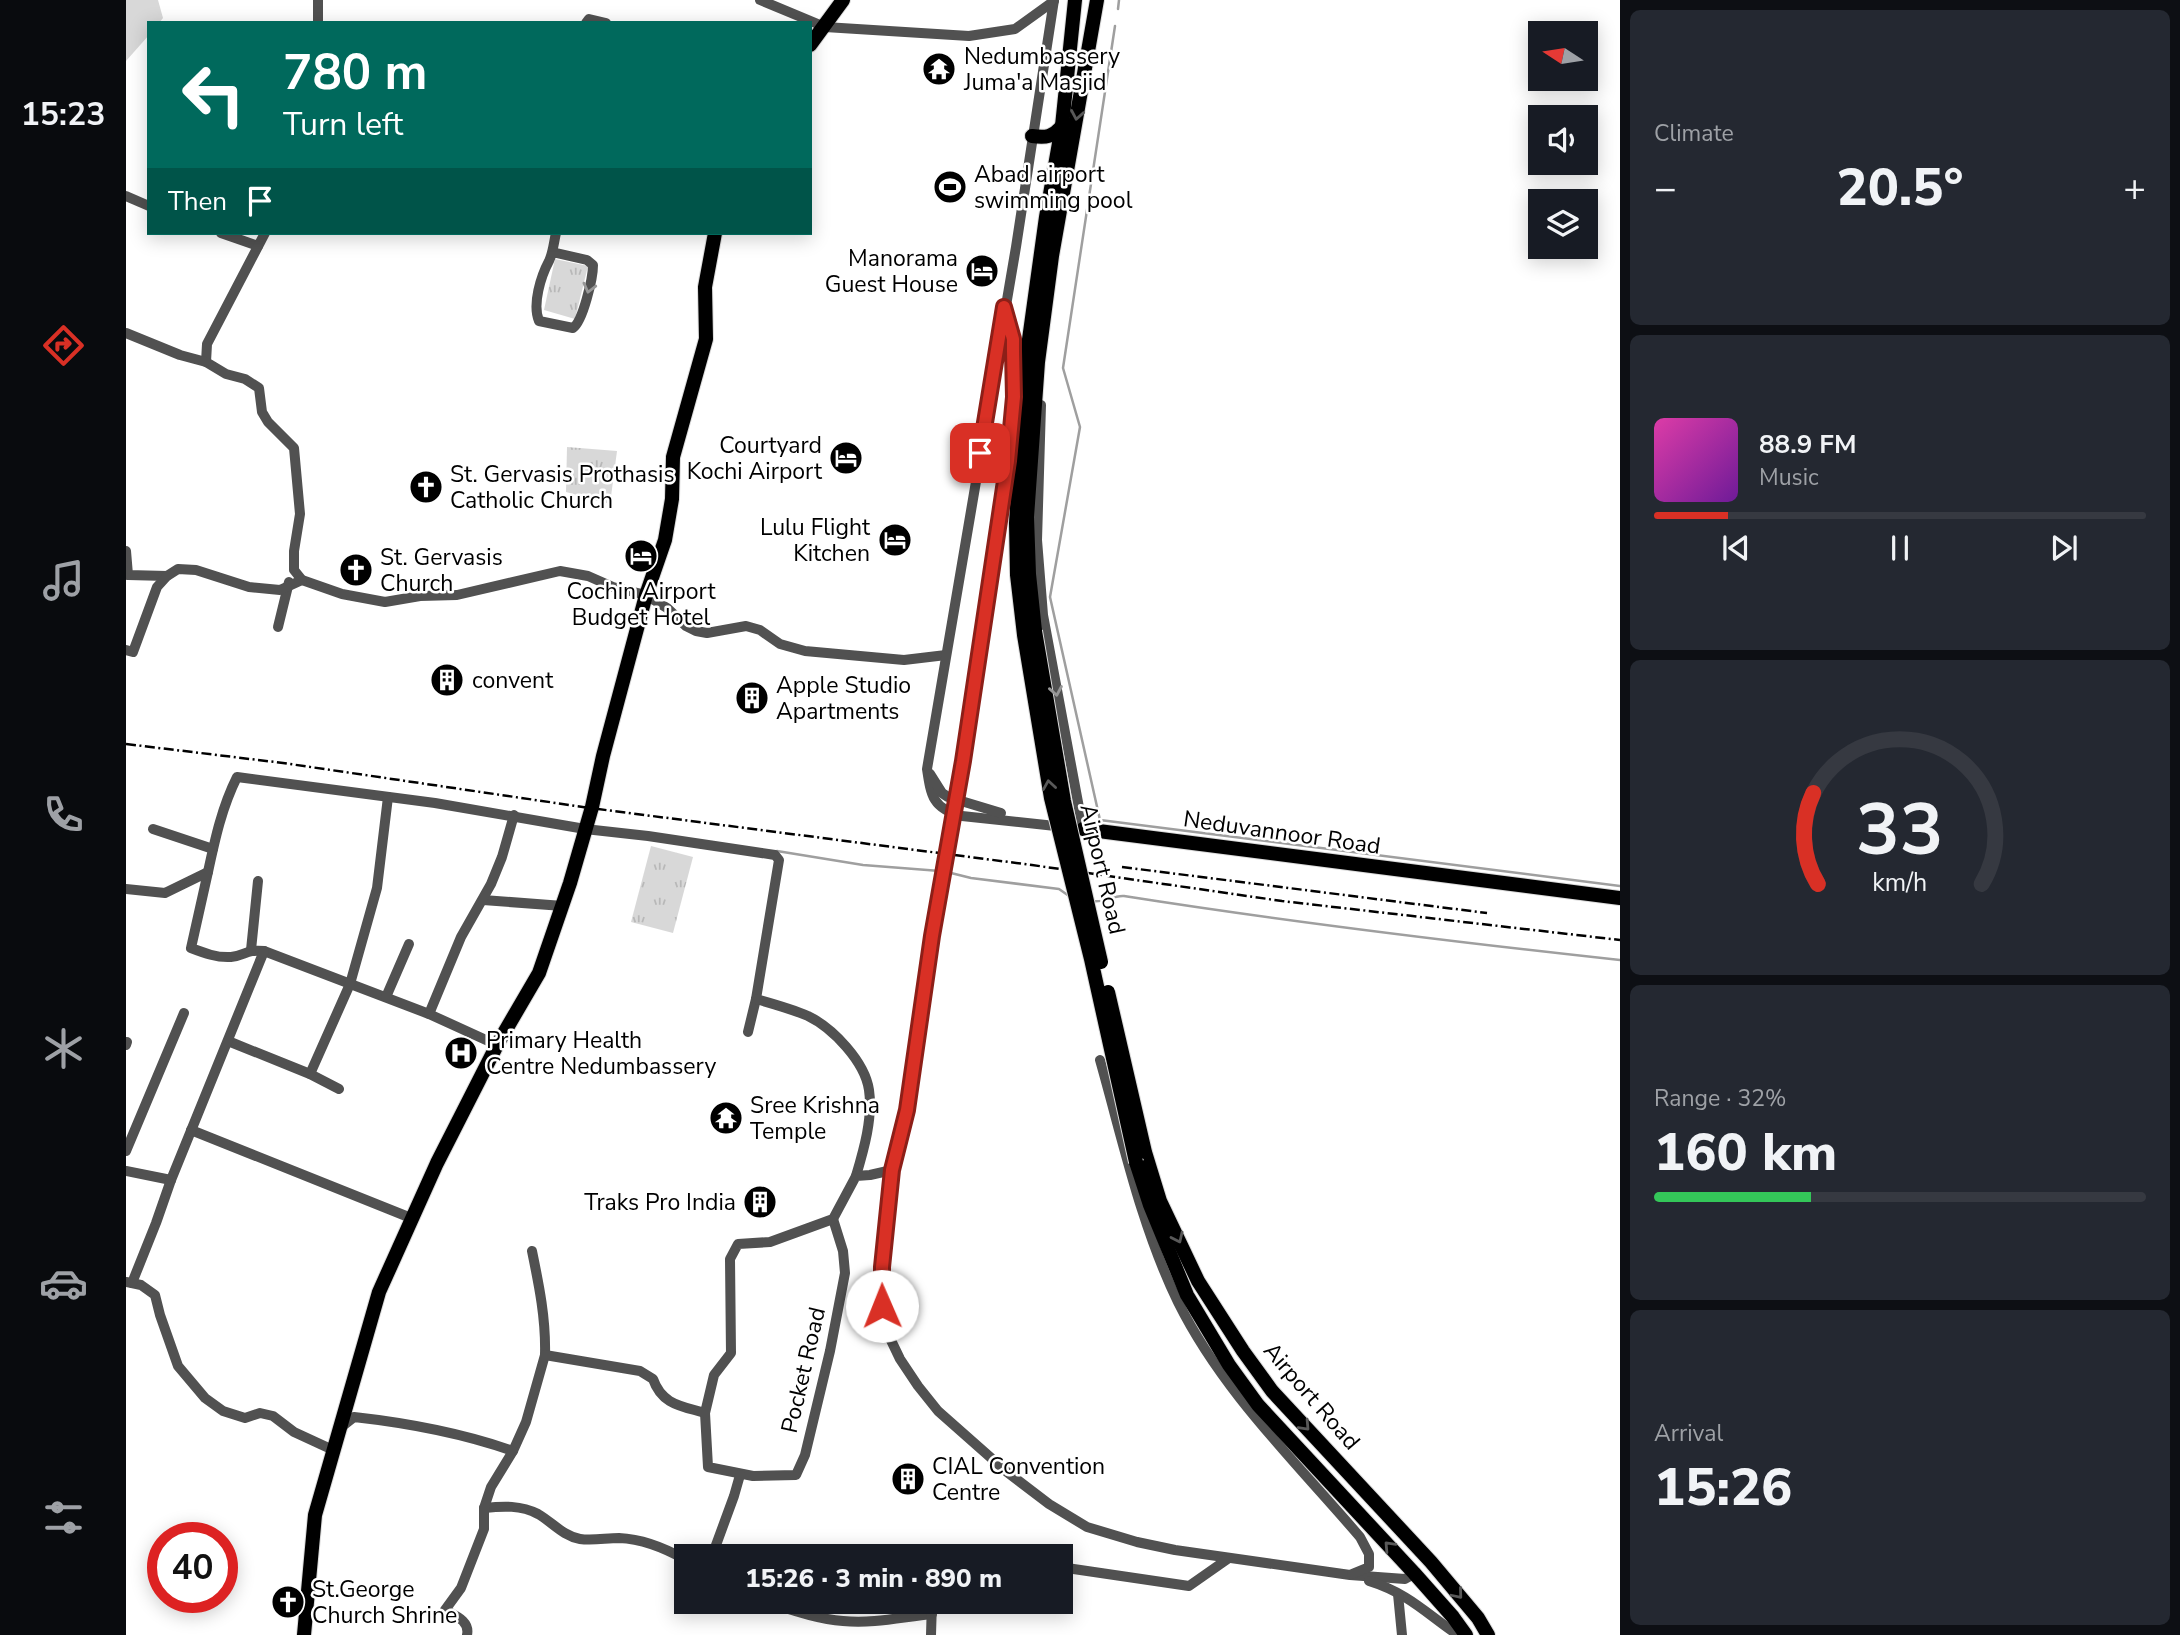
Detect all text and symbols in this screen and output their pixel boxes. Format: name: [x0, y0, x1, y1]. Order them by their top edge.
north arrow: [1528, 21, 1598, 91]
map controls: [1528, 21, 1598, 259]
text: 780 m: [283, 39, 427, 106]
place label: Nedumbassery Juma'a Masjid: [963, 41, 1120, 98]
icon: left: [168, 49, 259, 140]
temple icon: Nedumbassery Juma'a Masjid: [920, 50, 958, 88]
text: 15:23: [21, 93, 105, 136]
text: Turn left: [283, 103, 403, 146]
button: sound: [1528, 105, 1598, 175]
one-way arrow: [1070, 109, 1085, 121]
text: Climate: [1654, 118, 1734, 149]
text: 20.5°: [1836, 152, 1964, 223]
place label: Abad airport swimming pool: [974, 159, 1133, 216]
text: −: [1654, 163, 1677, 214]
text: +: [2123, 163, 2146, 214]
sports icon: Abad airport swimming pool: [931, 168, 969, 206]
icon: arrive: [241, 182, 279, 220]
text: Then: [168, 184, 227, 219]
button: layers: [1528, 189, 1598, 259]
place label: Manorama Guest House: [825, 243, 958, 300]
hotel icon: Manorama Guest House: [963, 252, 1001, 290]
one-way arrow: [583, 282, 597, 294]
icon: directions: [39, 321, 88, 370]
pin: [950, 423, 1010, 483]
text: 88.9 FM: [1759, 427, 1856, 462]
place label: Courtyard Kochi Airport: [687, 430, 823, 487]
icon: arrive: [961, 434, 999, 472]
hotel icon: Courtyard Kochi Airport: [827, 439, 865, 477]
place label: St. Gervasis Prothasis Catholic Church: [450, 459, 675, 516]
text: Music: [1759, 462, 1819, 493]
church icon: St. Gervasis Prothasis Catholic Church: [407, 468, 445, 506]
place label: Lulu Flight Kitchen: [760, 512, 871, 569]
hotel icon: Lulu Flight Kitchen: [876, 521, 914, 559]
icon: previous: [1717, 529, 1755, 567]
icon: pause: [1881, 529, 1919, 567]
icon: next: [2045, 529, 2083, 567]
hotel icon: Cochin Airport Budget Hotel: [622, 537, 660, 575]
place label: St. Gervasis Church: [380, 542, 503, 599]
church icon: St. Gervasis Church: [337, 551, 375, 589]
icon: music: [39, 556, 88, 605]
place label: Cochin Airport Budget Hotel: [567, 576, 716, 633]
building icon: convent: [428, 661, 466, 699]
place label: convent: [472, 665, 554, 696]
place label: Apple Studio Apartments: [776, 670, 911, 727]
building icon: Apple Studio Apartments: [733, 679, 771, 717]
one-way arrow: [1048, 685, 1063, 697]
one-way arrow: [1042, 779, 1057, 791]
text: 33: [1856, 780, 1944, 880]
icon: phone: [39, 790, 88, 839]
street label: Airport Road: [1072, 801, 1133, 937]
street label: Neduvannoor Road: [1181, 803, 1382, 862]
text: km/h: [1872, 865, 1928, 899]
icon: climate: [39, 1024, 88, 1073]
place label: Primary Health Centre Nedumbassery: [486, 1025, 716, 1082]
hospital icon: Primary Health Centre Nedumbassery: [442, 1034, 480, 1072]
text: Range · 32%: [1654, 1083, 1786, 1114]
place label: Sree Krishna Temple: [750, 1090, 880, 1147]
temple icon: Sree Krishna Temple: [707, 1099, 745, 1137]
text: 160 km: [1654, 1117, 1837, 1188]
building icon: Traks Pro India: [741, 1183, 779, 1221]
place label: Traks Pro India: [584, 1187, 736, 1218]
one-way arrow: [1169, 1231, 1183, 1243]
icon: car: [39, 1259, 88, 1308]
position arrow: [845, 1269, 919, 1343]
street label: Pocket Road: [774, 1304, 833, 1436]
street label: Airport Road: [1256, 1336, 1367, 1457]
one-way arrow: [1296, 1418, 1309, 1431]
text: Arrival: [1654, 1418, 1723, 1449]
place label: CIAL Convention Centre: [932, 1451, 1105, 1508]
text: 15:26: [1654, 1452, 1792, 1523]
building icon: CIAL Convention Centre: [889, 1460, 927, 1498]
icon: filters: [39, 1493, 88, 1542]
speed limit sign: 40: [147, 1522, 238, 1613]
one-way arrow: [1385, 1541, 1398, 1554]
text: 15:26 · 3 min · 890 m: [745, 1561, 1002, 1596]
place label: St.George Church Shrine: [312, 1574, 457, 1631]
church icon: St.George Church Shrine: [269, 1583, 307, 1621]
one-way arrow: [1449, 1587, 1462, 1599]

